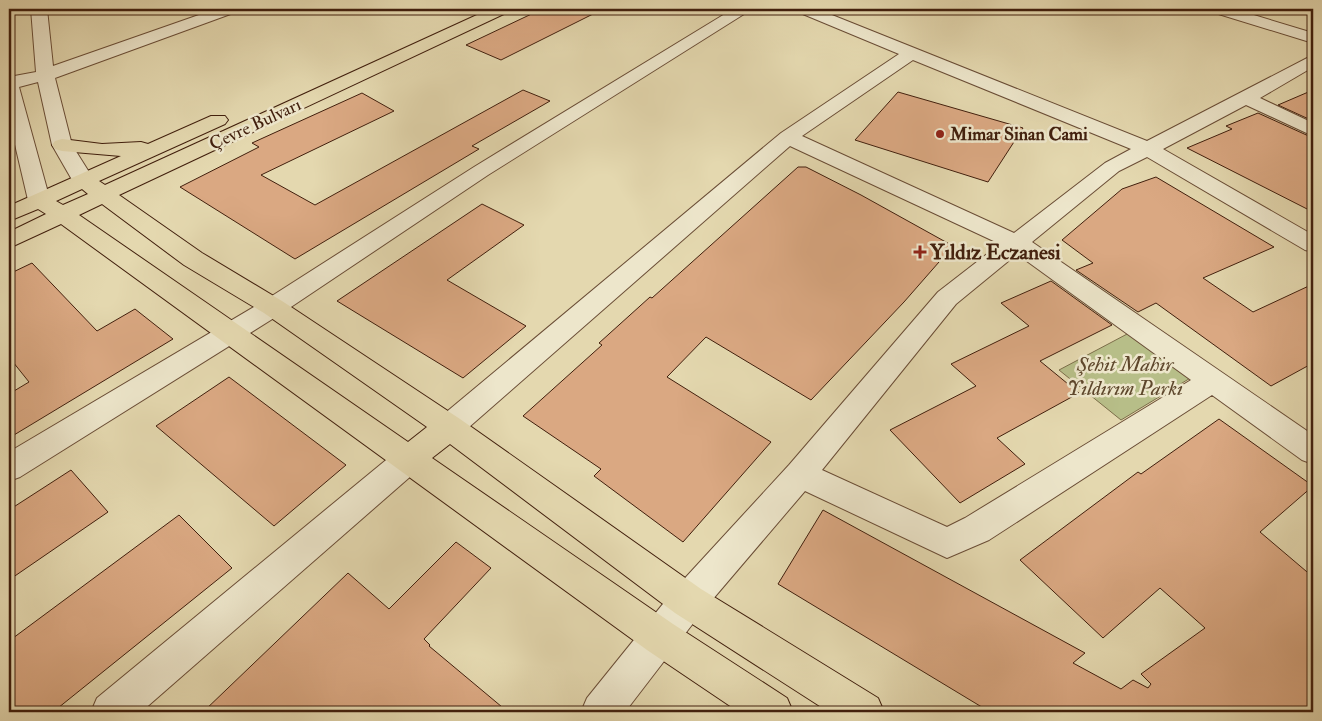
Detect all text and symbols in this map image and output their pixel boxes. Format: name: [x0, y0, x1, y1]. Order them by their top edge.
street label: Çevre Bulvarı: [206, 93, 305, 156]
place label: Mimar Sinan Cami: [949, 123, 1088, 146]
marker: Mimar Sinan Cami: [934, 128, 946, 140]
place label: Yıldız Eczanesi: [929, 239, 1061, 266]
marker: Yıldız Eczanesi: [914, 246, 926, 258]
park label: Şehit Mahir Yıldırım Parkı: [1067, 351, 1183, 402]

